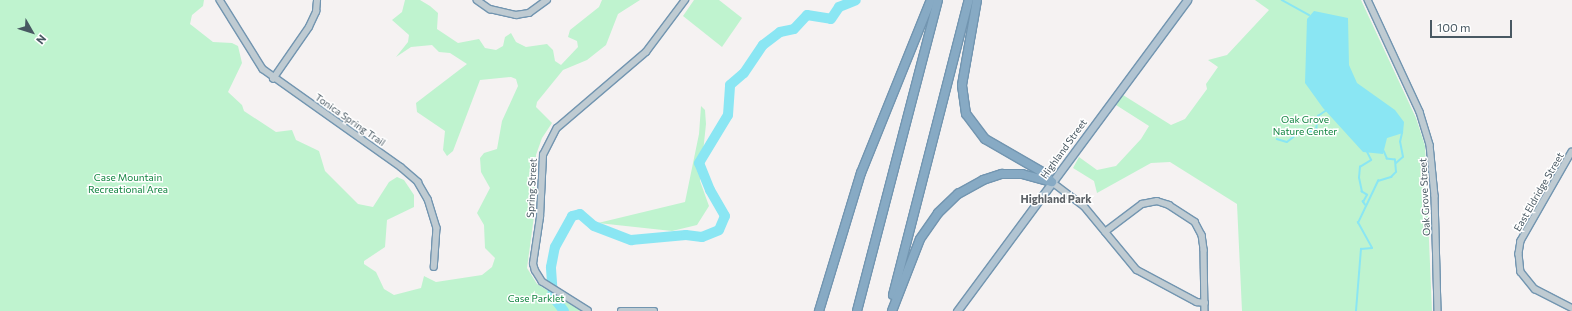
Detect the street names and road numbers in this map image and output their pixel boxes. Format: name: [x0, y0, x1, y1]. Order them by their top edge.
street label: Tonica Spring Trail: [312, 91, 388, 149]
street label: Highland Street: [1038, 117, 1090, 181]
street label: East Eldridge Street: [1512, 150, 1566, 234]
street label: Spring Street: [524, 158, 540, 218]
street label: Oak Grove Street: [1417, 158, 1433, 236]

